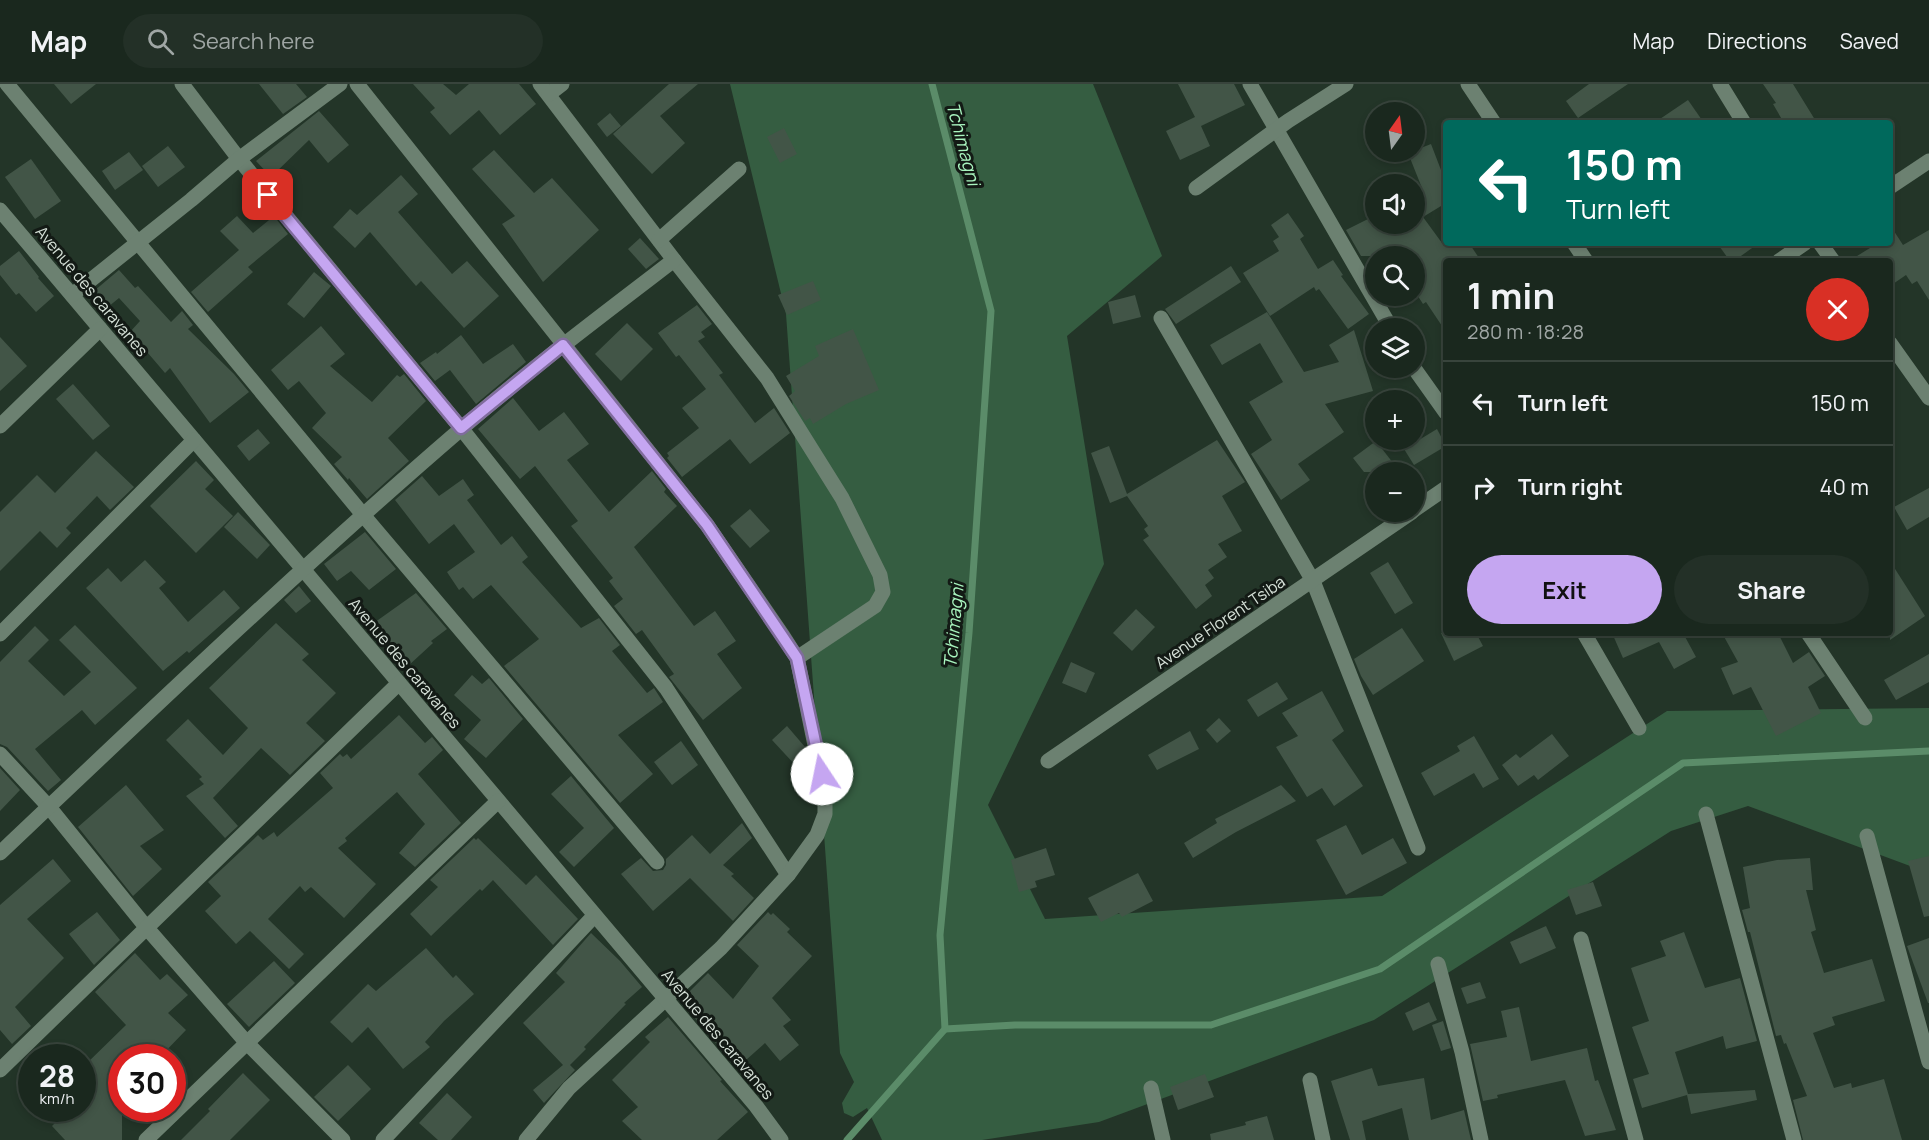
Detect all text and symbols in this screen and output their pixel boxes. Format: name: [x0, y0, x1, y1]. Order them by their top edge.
search box: [123, 14, 543, 68]
text: Map: [30, 22, 87, 60]
icon: search: [144, 25, 177, 58]
text: Search here: [192, 26, 315, 56]
text: Map: [1633, 27, 1674, 55]
text: Directions: [1707, 27, 1807, 55]
text: Saved: [1840, 27, 1899, 55]
water label: Tchimagni: [941, 100, 987, 191]
north arrow: [1365, 102, 1425, 162]
map controls: [1365, 102, 1425, 522]
text: 150 m: [1566, 135, 1683, 193]
icon: left: [1467, 144, 1545, 222]
pin: [242, 169, 293, 220]
button: sound: [1365, 174, 1425, 234]
icon: arrive: [251, 178, 284, 211]
text: Turn left: [1566, 190, 1670, 227]
street label: Avenue des caravanes: [31, 221, 153, 361]
button: search: [1365, 246, 1425, 306]
text: 1 min: [1467, 271, 1555, 320]
button: close: [1806, 278, 1869, 341]
button: layers: [1365, 318, 1425, 378]
text: 280 m · 18:28: [1467, 318, 1584, 345]
icon: left: [1467, 387, 1500, 420]
text: Turn left: [1518, 388, 1608, 418]
text: 150 m: [1811, 388, 1869, 418]
button: +: [1365, 390, 1425, 450]
button: −: [1365, 462, 1425, 522]
icon: right: [1467, 471, 1500, 504]
text: Turn right: [1518, 472, 1623, 502]
text: 40 m: [1820, 472, 1869, 502]
button: Exit: [1467, 555, 1662, 624]
button: Share: [1674, 555, 1869, 624]
street label: Avenue Florent Tsiba: [1151, 570, 1289, 674]
water label: Tchimagni: [937, 580, 969, 669]
street label: Avenue des caravanes: [344, 593, 466, 733]
position arrow: [790, 742, 854, 806]
street label: Avenue des caravanes: [657, 964, 779, 1104]
speed limit sign: 30: [108, 1044, 186, 1122]
text: 28: [39, 1055, 75, 1096]
text: km/h: [40, 1088, 74, 1109]

